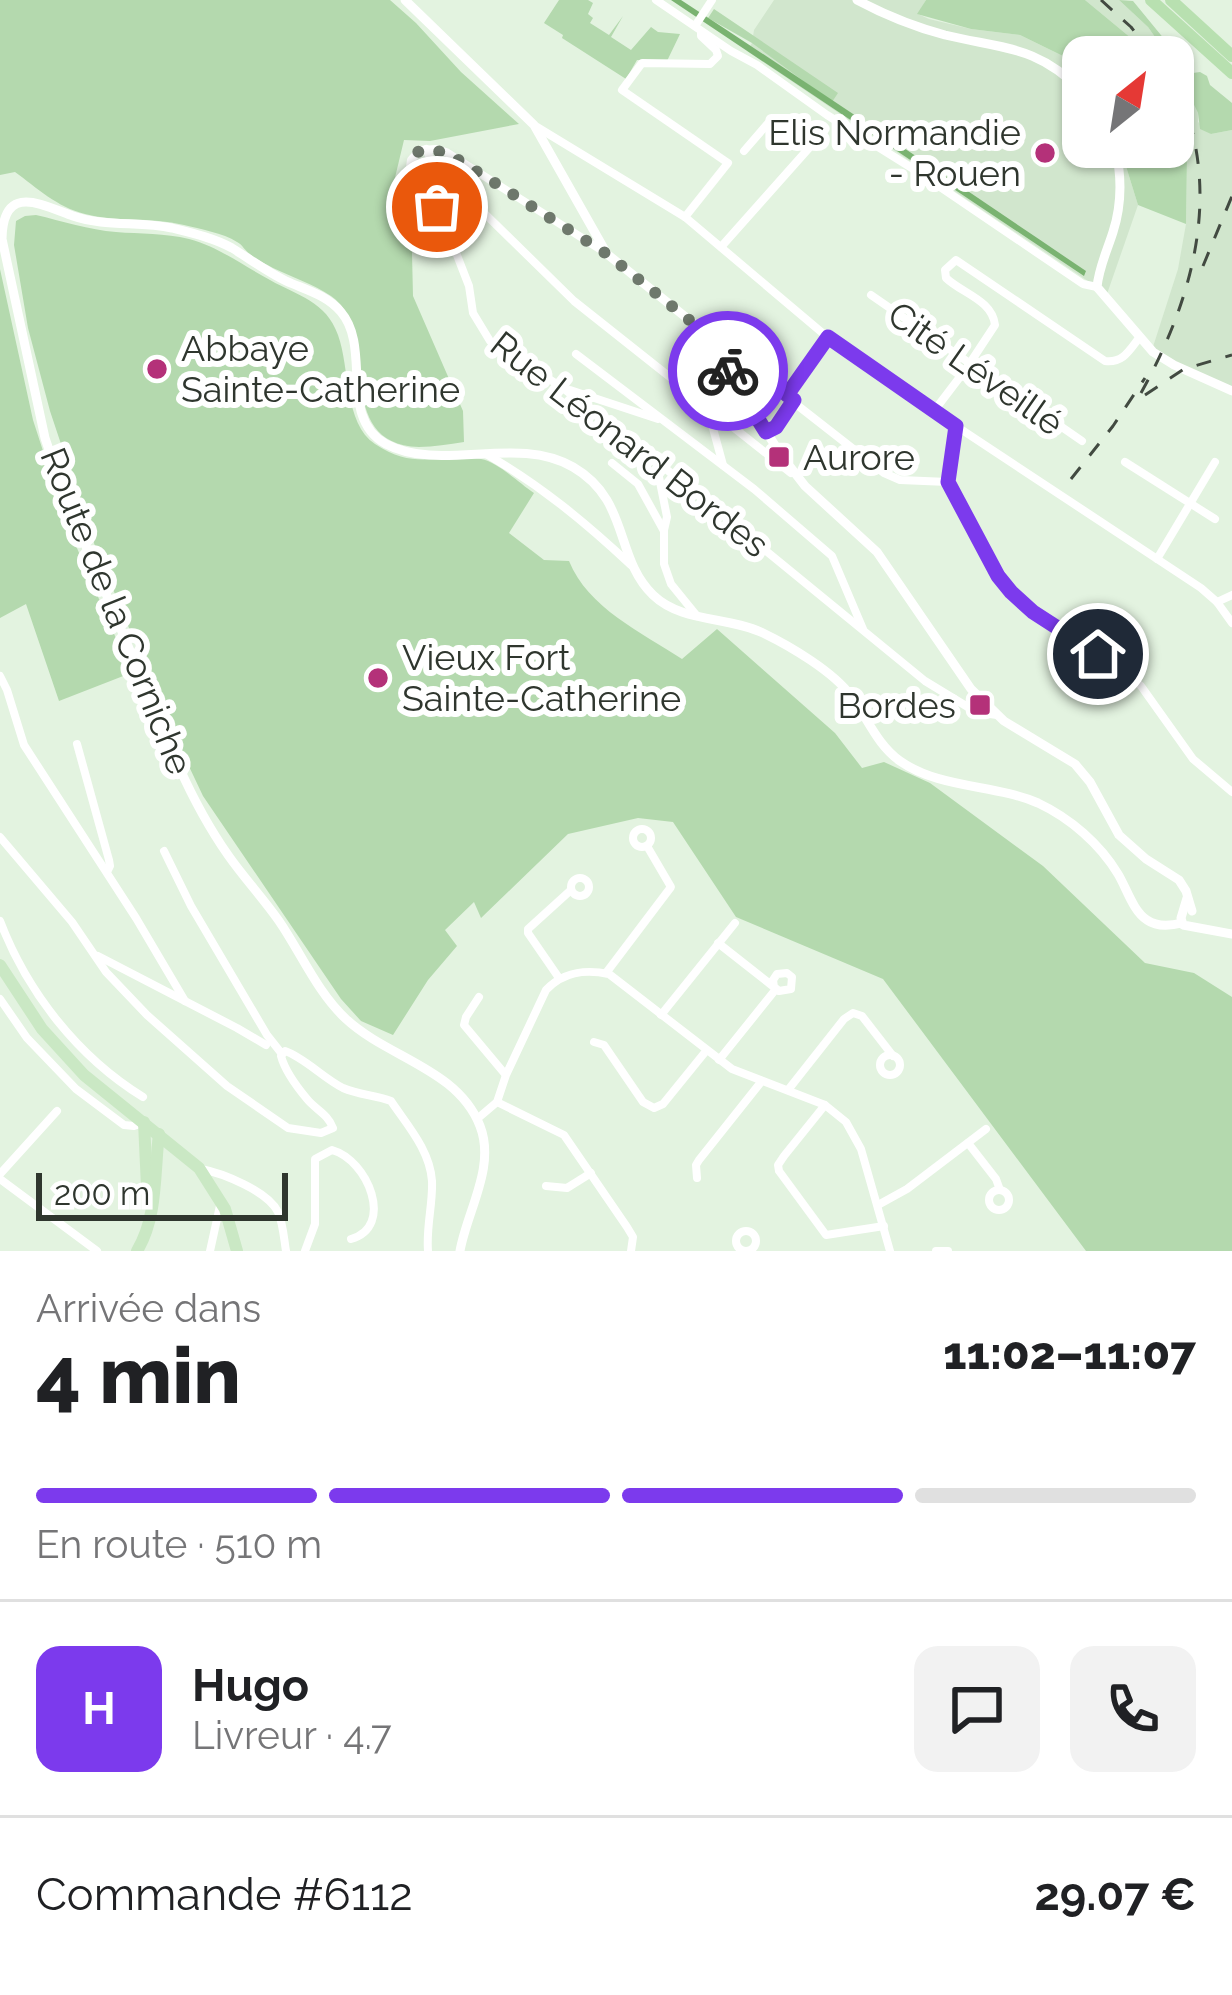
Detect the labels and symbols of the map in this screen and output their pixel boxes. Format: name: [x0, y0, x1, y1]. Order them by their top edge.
north arrow: [1062, 36, 1194, 168]
place label: Elis Normandie - Rouen: [768, 111, 1021, 194]
marker: Elis Normandie - Rouen: [1032, 140, 1058, 166]
pin: [386, 156, 488, 258]
street label: Cité Léveillé: [880, 292, 1072, 444]
courier: [668, 311, 788, 431]
street label: Rue Léonard Bordes: [483, 323, 777, 565]
place label: Abbaye Sainte-Catherine: [181, 327, 460, 410]
marker: Abbaye Sainte-Catherine: [144, 356, 170, 382]
place label: Aurore: [803, 436, 915, 478]
street label: Route de la Corniche: [32, 442, 202, 780]
marker: Aurore: [766, 444, 792, 470]
pin: [1047, 603, 1149, 705]
place label: Vieux Fort Sainte-Catherine: [402, 636, 681, 719]
marker: Vieux Fort Sainte-Catherine: [365, 665, 391, 691]
place label: Bordes: [838, 684, 956, 726]
marker: Bordes: [967, 692, 993, 718]
scale bar: [36, 1167, 288, 1220]

